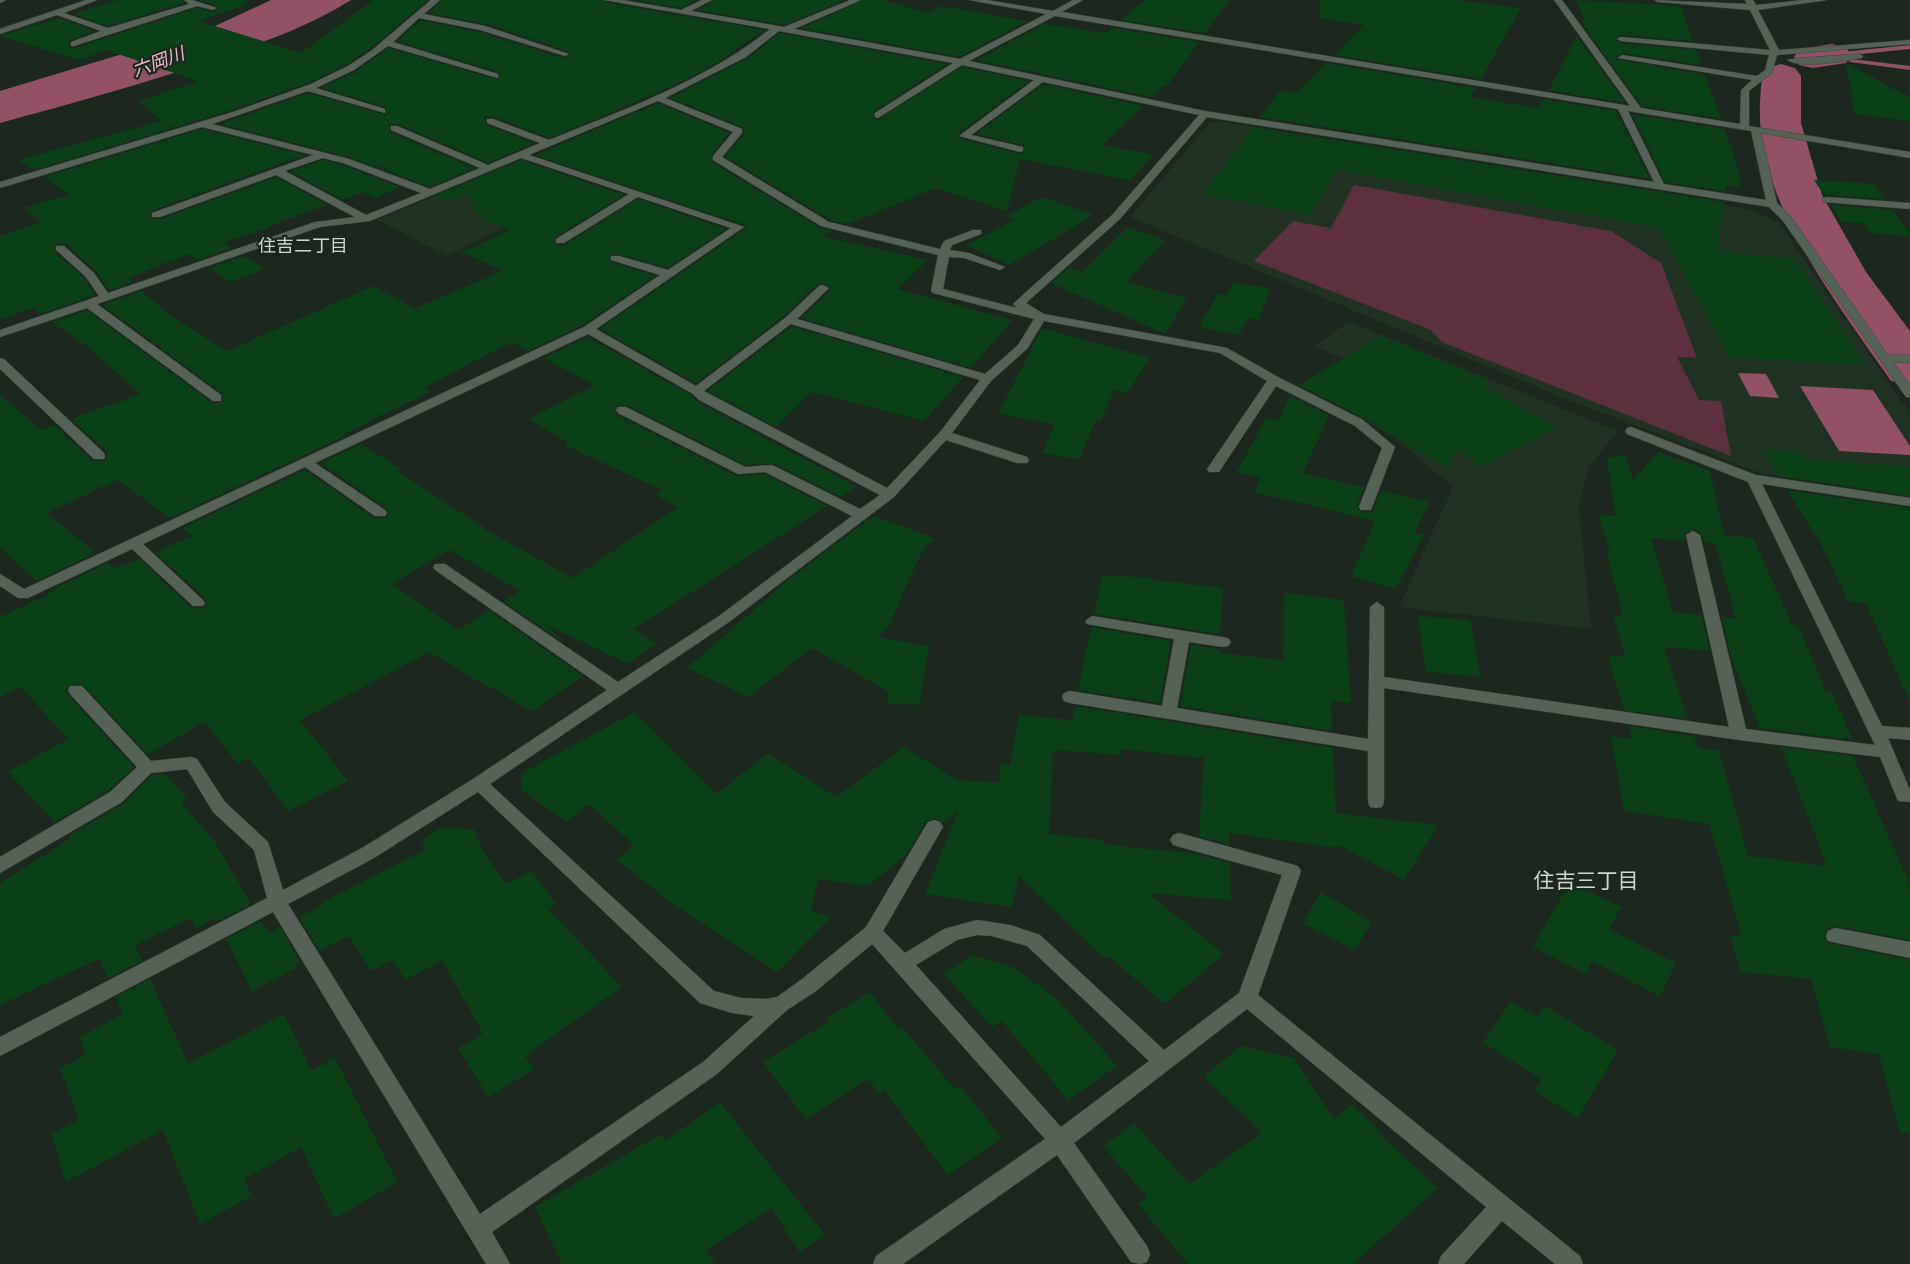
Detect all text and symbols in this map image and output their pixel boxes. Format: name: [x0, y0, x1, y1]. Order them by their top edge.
water label: 六岡川: [129, 41, 189, 81]
district label: 住吉二丁目: [258, 234, 348, 256]
district label: 住吉三丁目: [1534, 867, 1639, 893]

